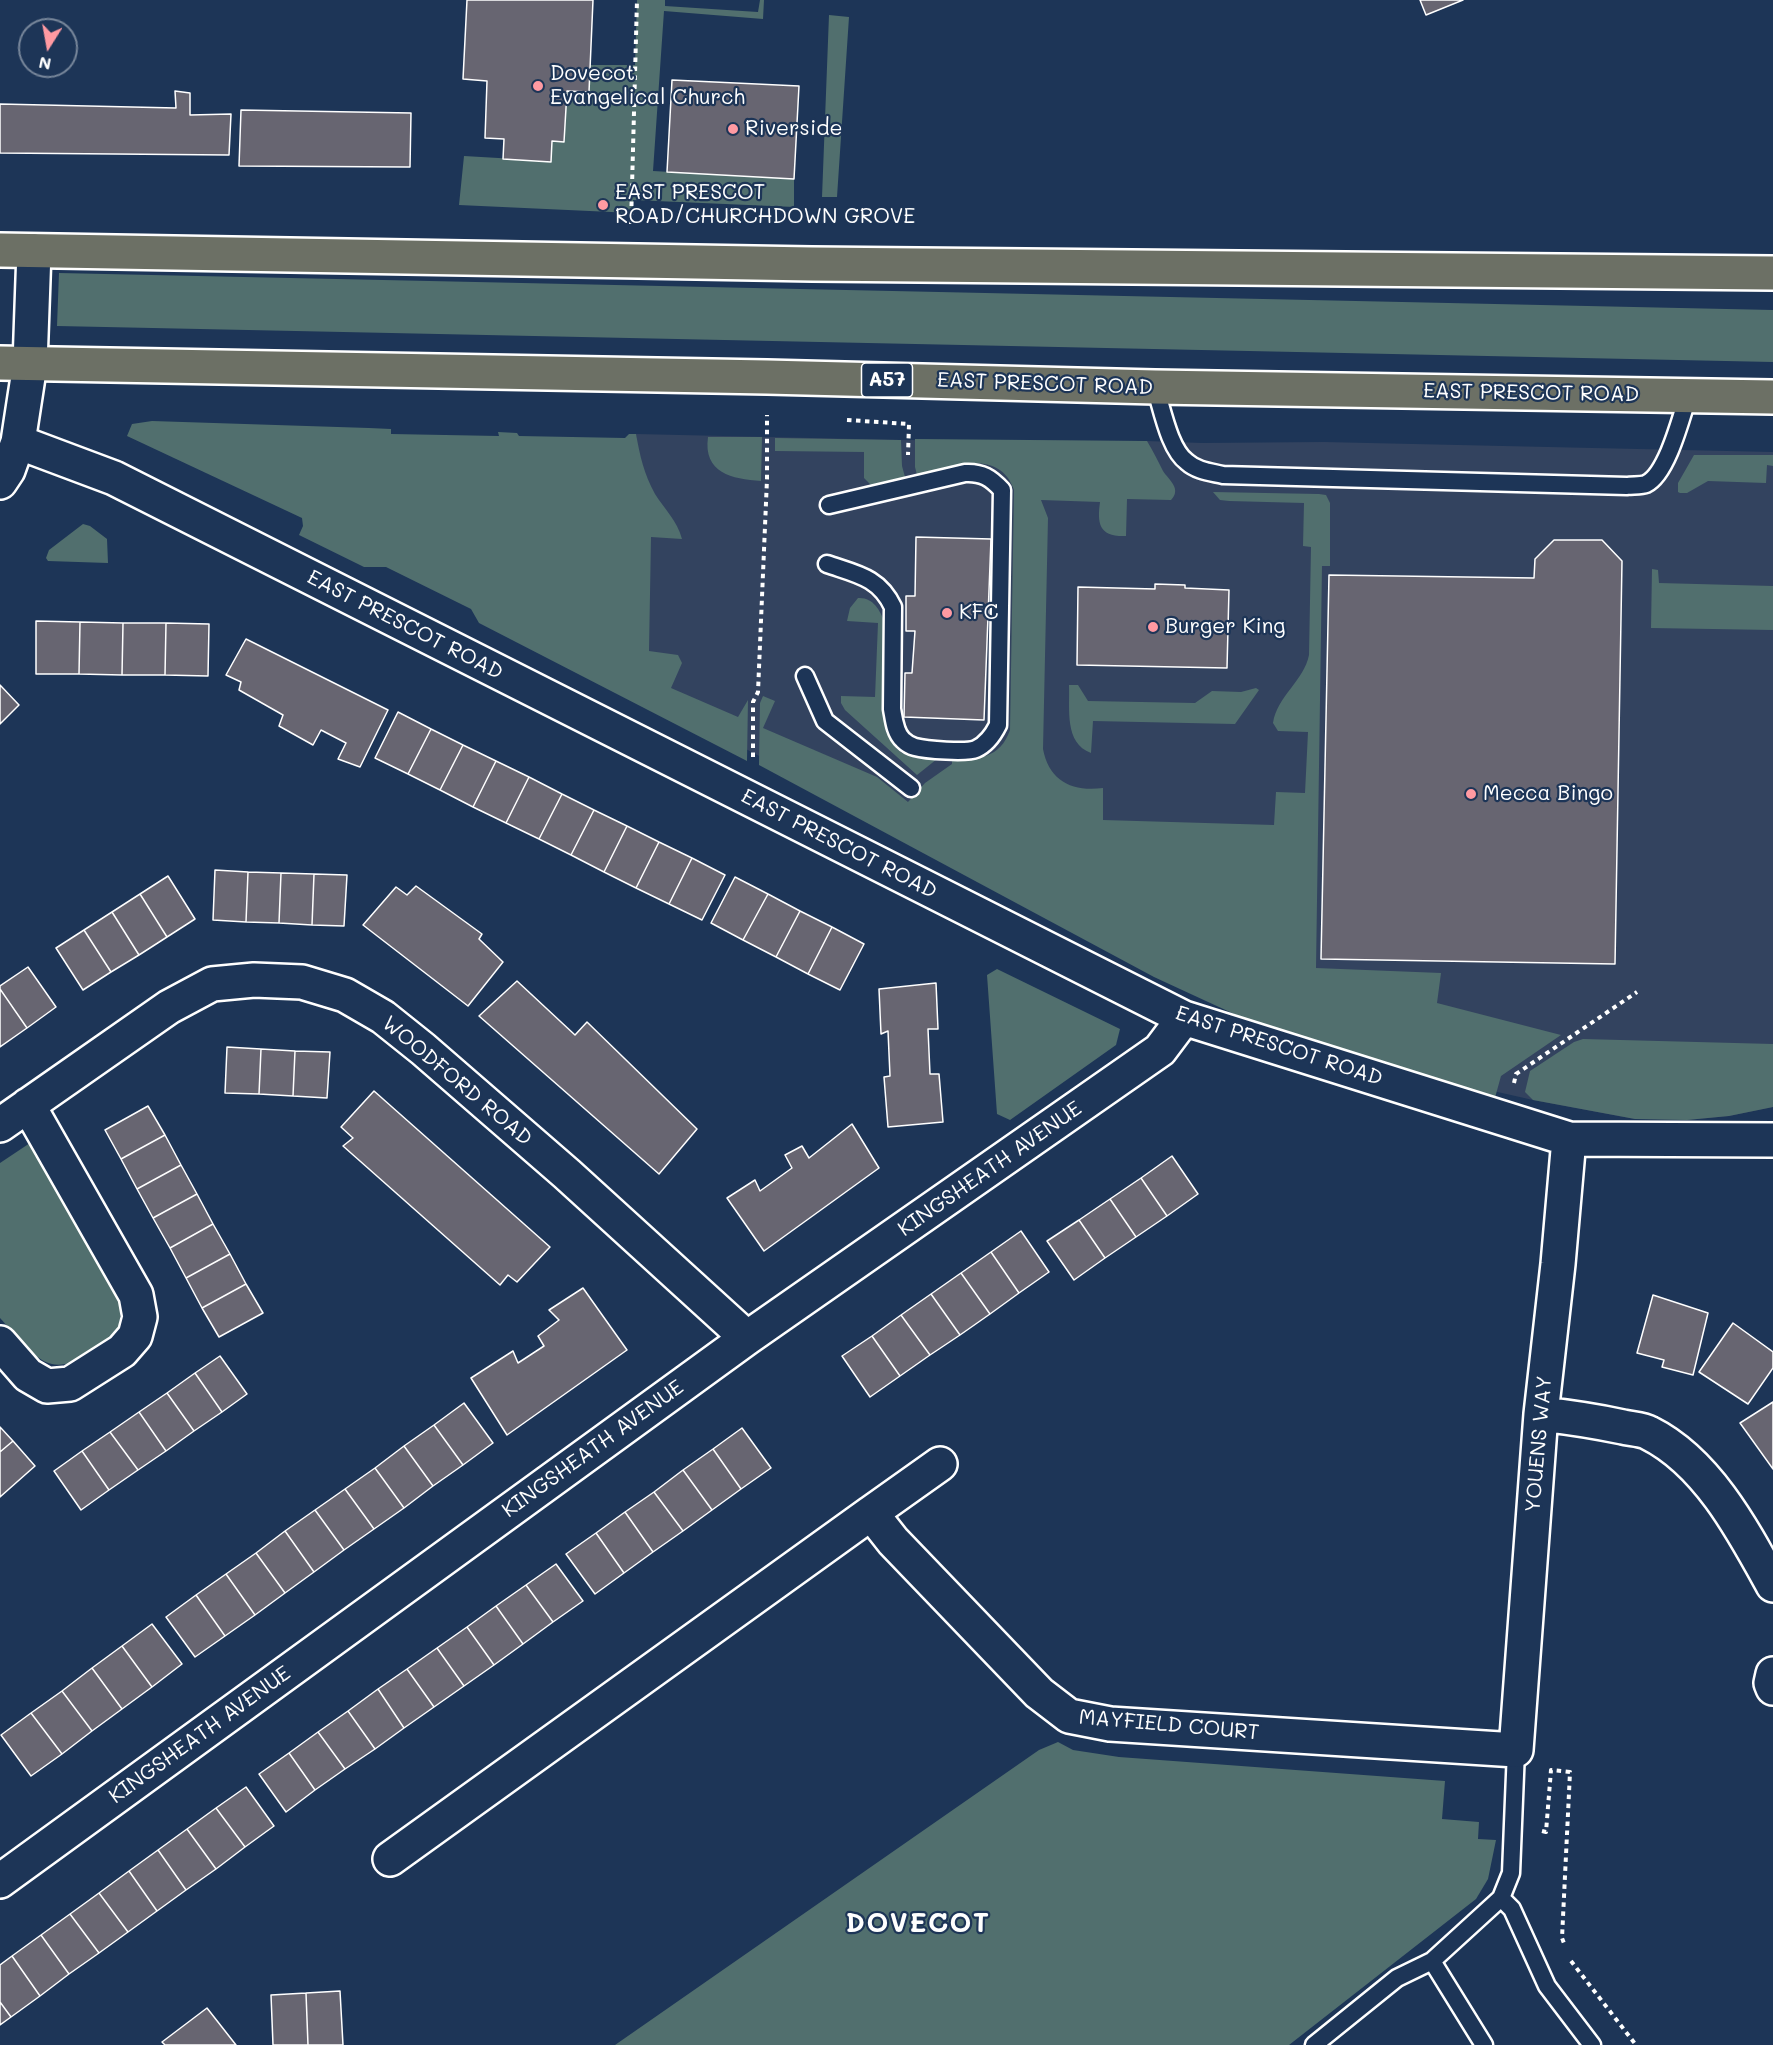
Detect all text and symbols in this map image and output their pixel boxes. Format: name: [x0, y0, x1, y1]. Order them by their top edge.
north arrow: [18, 18, 78, 78]
text: N: [37, 53, 53, 76]
place label: Dovecot Evangelical Church: [550, 61, 745, 111]
marker: Dovecot Evangelical Church: [531, 79, 545, 93]
place label: Riverside: [745, 116, 842, 142]
marker: Riverside: [726, 122, 740, 136]
place label: EAST PRESCOT ROAD/CHURCHDOWN GROVE: [615, 180, 915, 230]
marker: EAST PRESCOT ROAD/CHURCHDOWN GROVE: [596, 198, 610, 212]
road number: A57: [862, 363, 912, 397]
street label: EAST PRESCOT ROAD: [937, 368, 1153, 400]
street label: EAST PRESCOT ROAD: [1423, 379, 1639, 407]
street label: EAST PRESCOT ROAD: [303, 565, 507, 685]
place label: KFC: [959, 600, 998, 626]
marker: KFC: [940, 606, 954, 620]
place label: Burger King: [1165, 614, 1285, 640]
marker: Burger King: [1146, 620, 1160, 634]
place label: Mecca Bingo: [1483, 781, 1613, 807]
street label: EAST PRESCOT ROAD: [737, 784, 941, 904]
marker: Mecca Bingo: [1464, 787, 1478, 801]
street label: EAST PRESCOT ROAD: [1172, 1001, 1386, 1091]
street label: WOODFORD ROAD: [377, 1011, 537, 1151]
street label: KINGSHEATH AVENUE: [893, 1096, 1087, 1242]
street label: KINGSHEATH AVENUE: [497, 1375, 689, 1523]
street label: YOUENS WAY: [1520, 1375, 1558, 1513]
street label: KINGSHEATH AVENUE: [104, 1661, 296, 1809]
street label: MAYFIELD COURT: [1078, 1705, 1260, 1745]
district label: DOVECOT: [846, 1908, 990, 1940]

